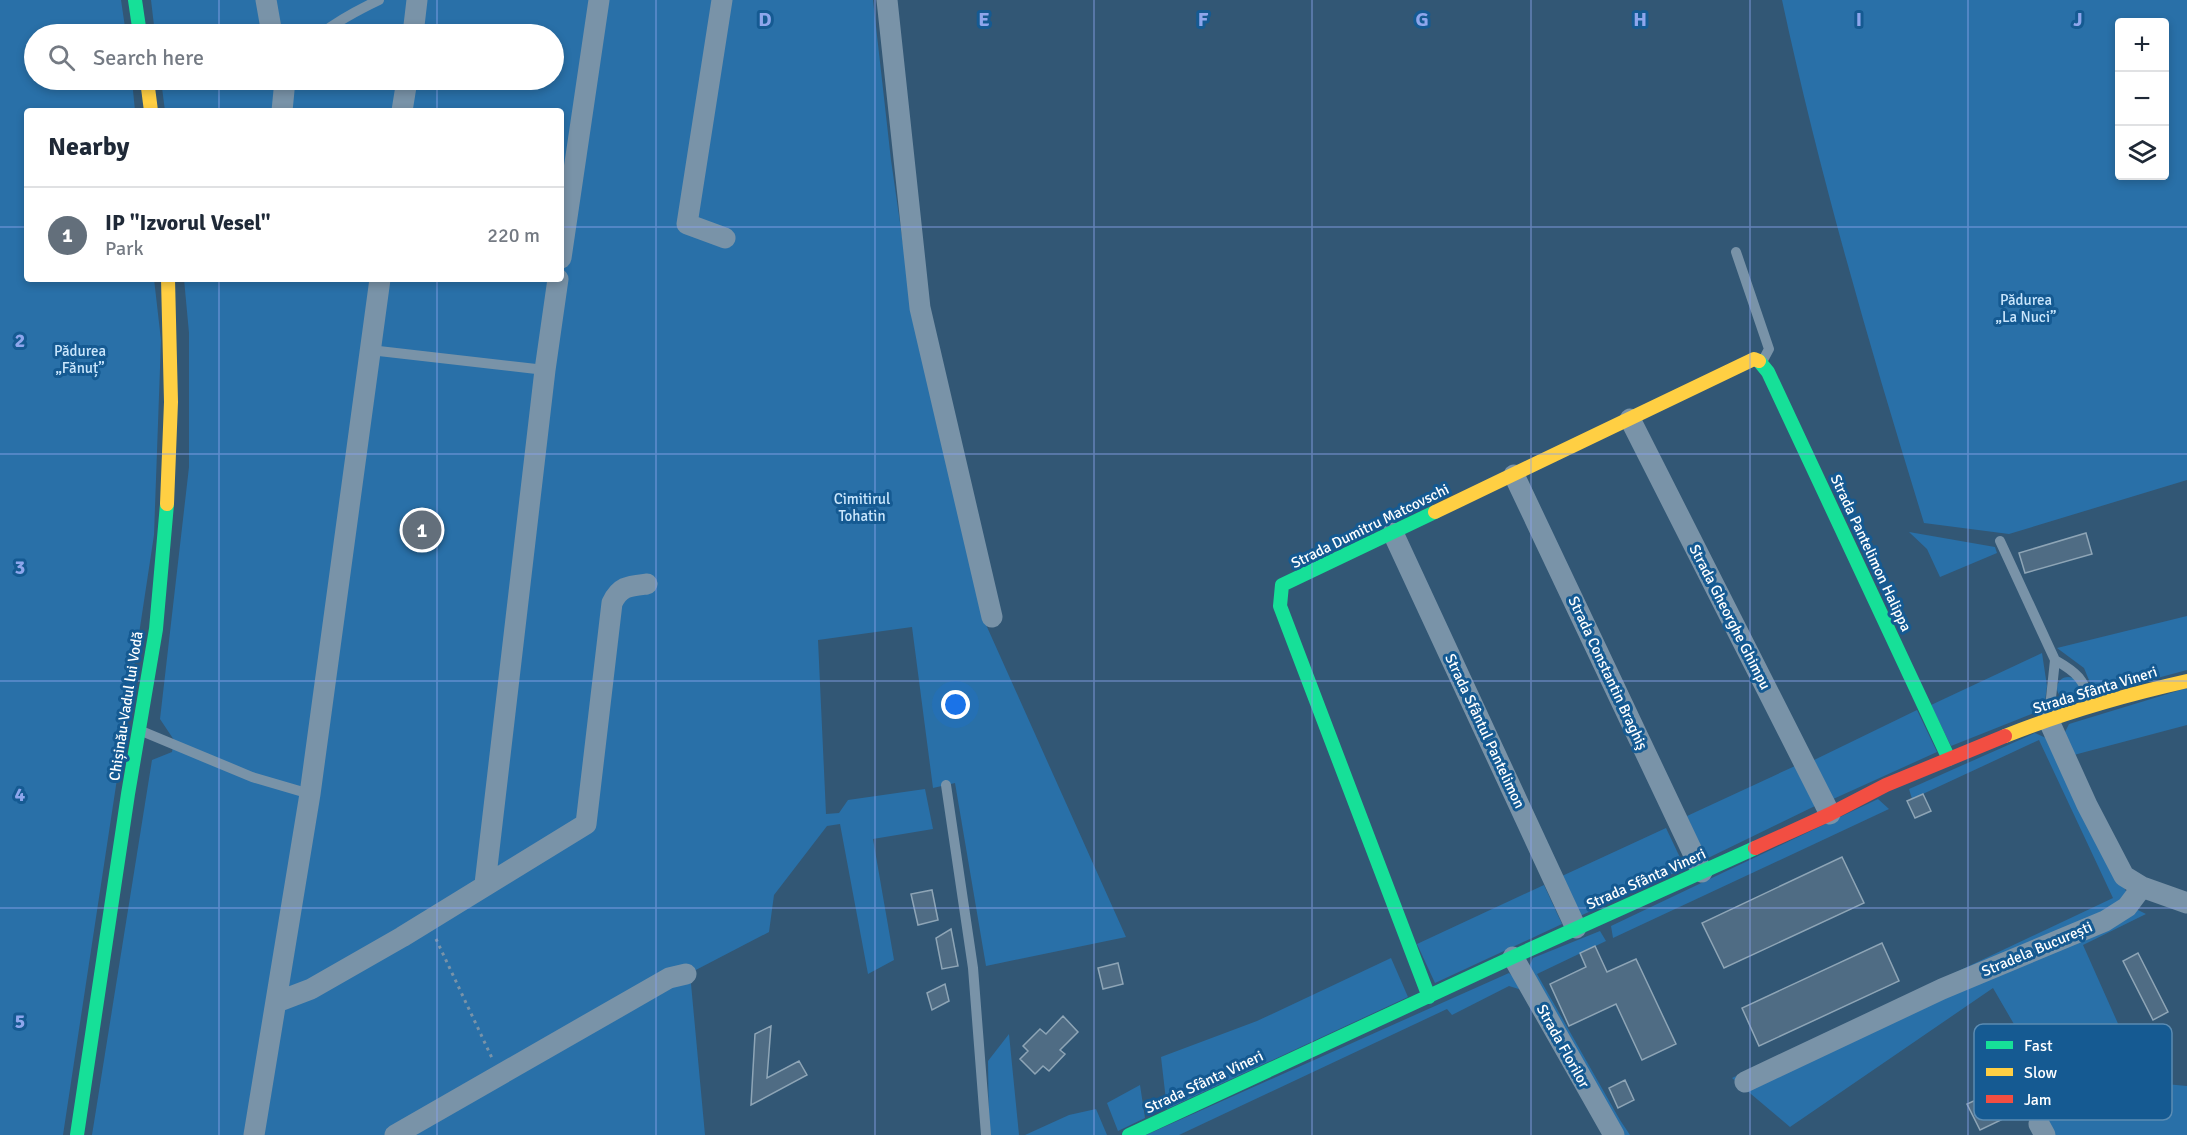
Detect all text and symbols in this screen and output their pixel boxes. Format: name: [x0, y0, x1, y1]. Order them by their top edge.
text: D: [758, 7, 772, 32]
text: E: [978, 7, 990, 32]
text: F: [1198, 7, 1209, 32]
text: G: [1415, 7, 1429, 32]
text: H: [1633, 7, 1647, 32]
text: I: [1856, 7, 1862, 32]
text: J: [2073, 7, 2083, 32]
map controls: [2115, 18, 2169, 180]
button: +: [2115, 18, 2169, 72]
search box: [24, 24, 564, 90]
icon: search: [45, 41, 78, 74]
text: Search here: [93, 44, 204, 71]
button: −: [2115, 72, 2169, 126]
button: layers: [2115, 126, 2169, 180]
text: Nearby: [48, 131, 129, 163]
text: IP "Izvorul Vesel": [105, 209, 271, 236]
text: 1: [62, 223, 73, 248]
text: 220 m: [487, 223, 540, 248]
text: Park: [105, 236, 143, 261]
park label: Pădurea „La Nuci”: [1996, 291, 2056, 326]
text: 2: [15, 328, 25, 353]
park label: Pădurea „Fănuț”: [54, 342, 106, 378]
street label: Strada Pantelimon Halippa: [1827, 472, 1915, 634]
street label: Strada Dumitru Matcovschi: [1288, 480, 1452, 572]
park label: Cimitirul Tohatin: [834, 490, 890, 525]
pin: 1: [402, 508, 442, 552]
street label: Strada Gheorghe Ghimpu: [1685, 541, 1775, 693]
text: 3: [15, 555, 25, 580]
street label: Strada Constantin Braghiş: [1564, 593, 1652, 753]
street label: Chișinău-Vadul lui Vodă: [105, 630, 147, 782]
street label: Strada Sfântul Pantelimon: [1441, 651, 1529, 811]
street label: Strada Sfânta Vineri: [2031, 663, 2159, 717]
your location: [941, 690, 970, 719]
text: 4: [15, 782, 26, 807]
street label: Strada Sfânta Vineri: [1583, 845, 1709, 913]
street label: Stradela București: [1979, 918, 2095, 980]
street label: Strada Florilor: [1533, 1001, 1594, 1091]
text: 5: [15, 1009, 25, 1034]
legend: [1974, 1024, 2172, 1120]
text: Fast: [2024, 1036, 2053, 1056]
street label: Strada Sfânta Vineri: [1142, 1047, 1266, 1117]
text: Slow: [2024, 1063, 2058, 1083]
text: Jam: [2024, 1090, 2052, 1110]

